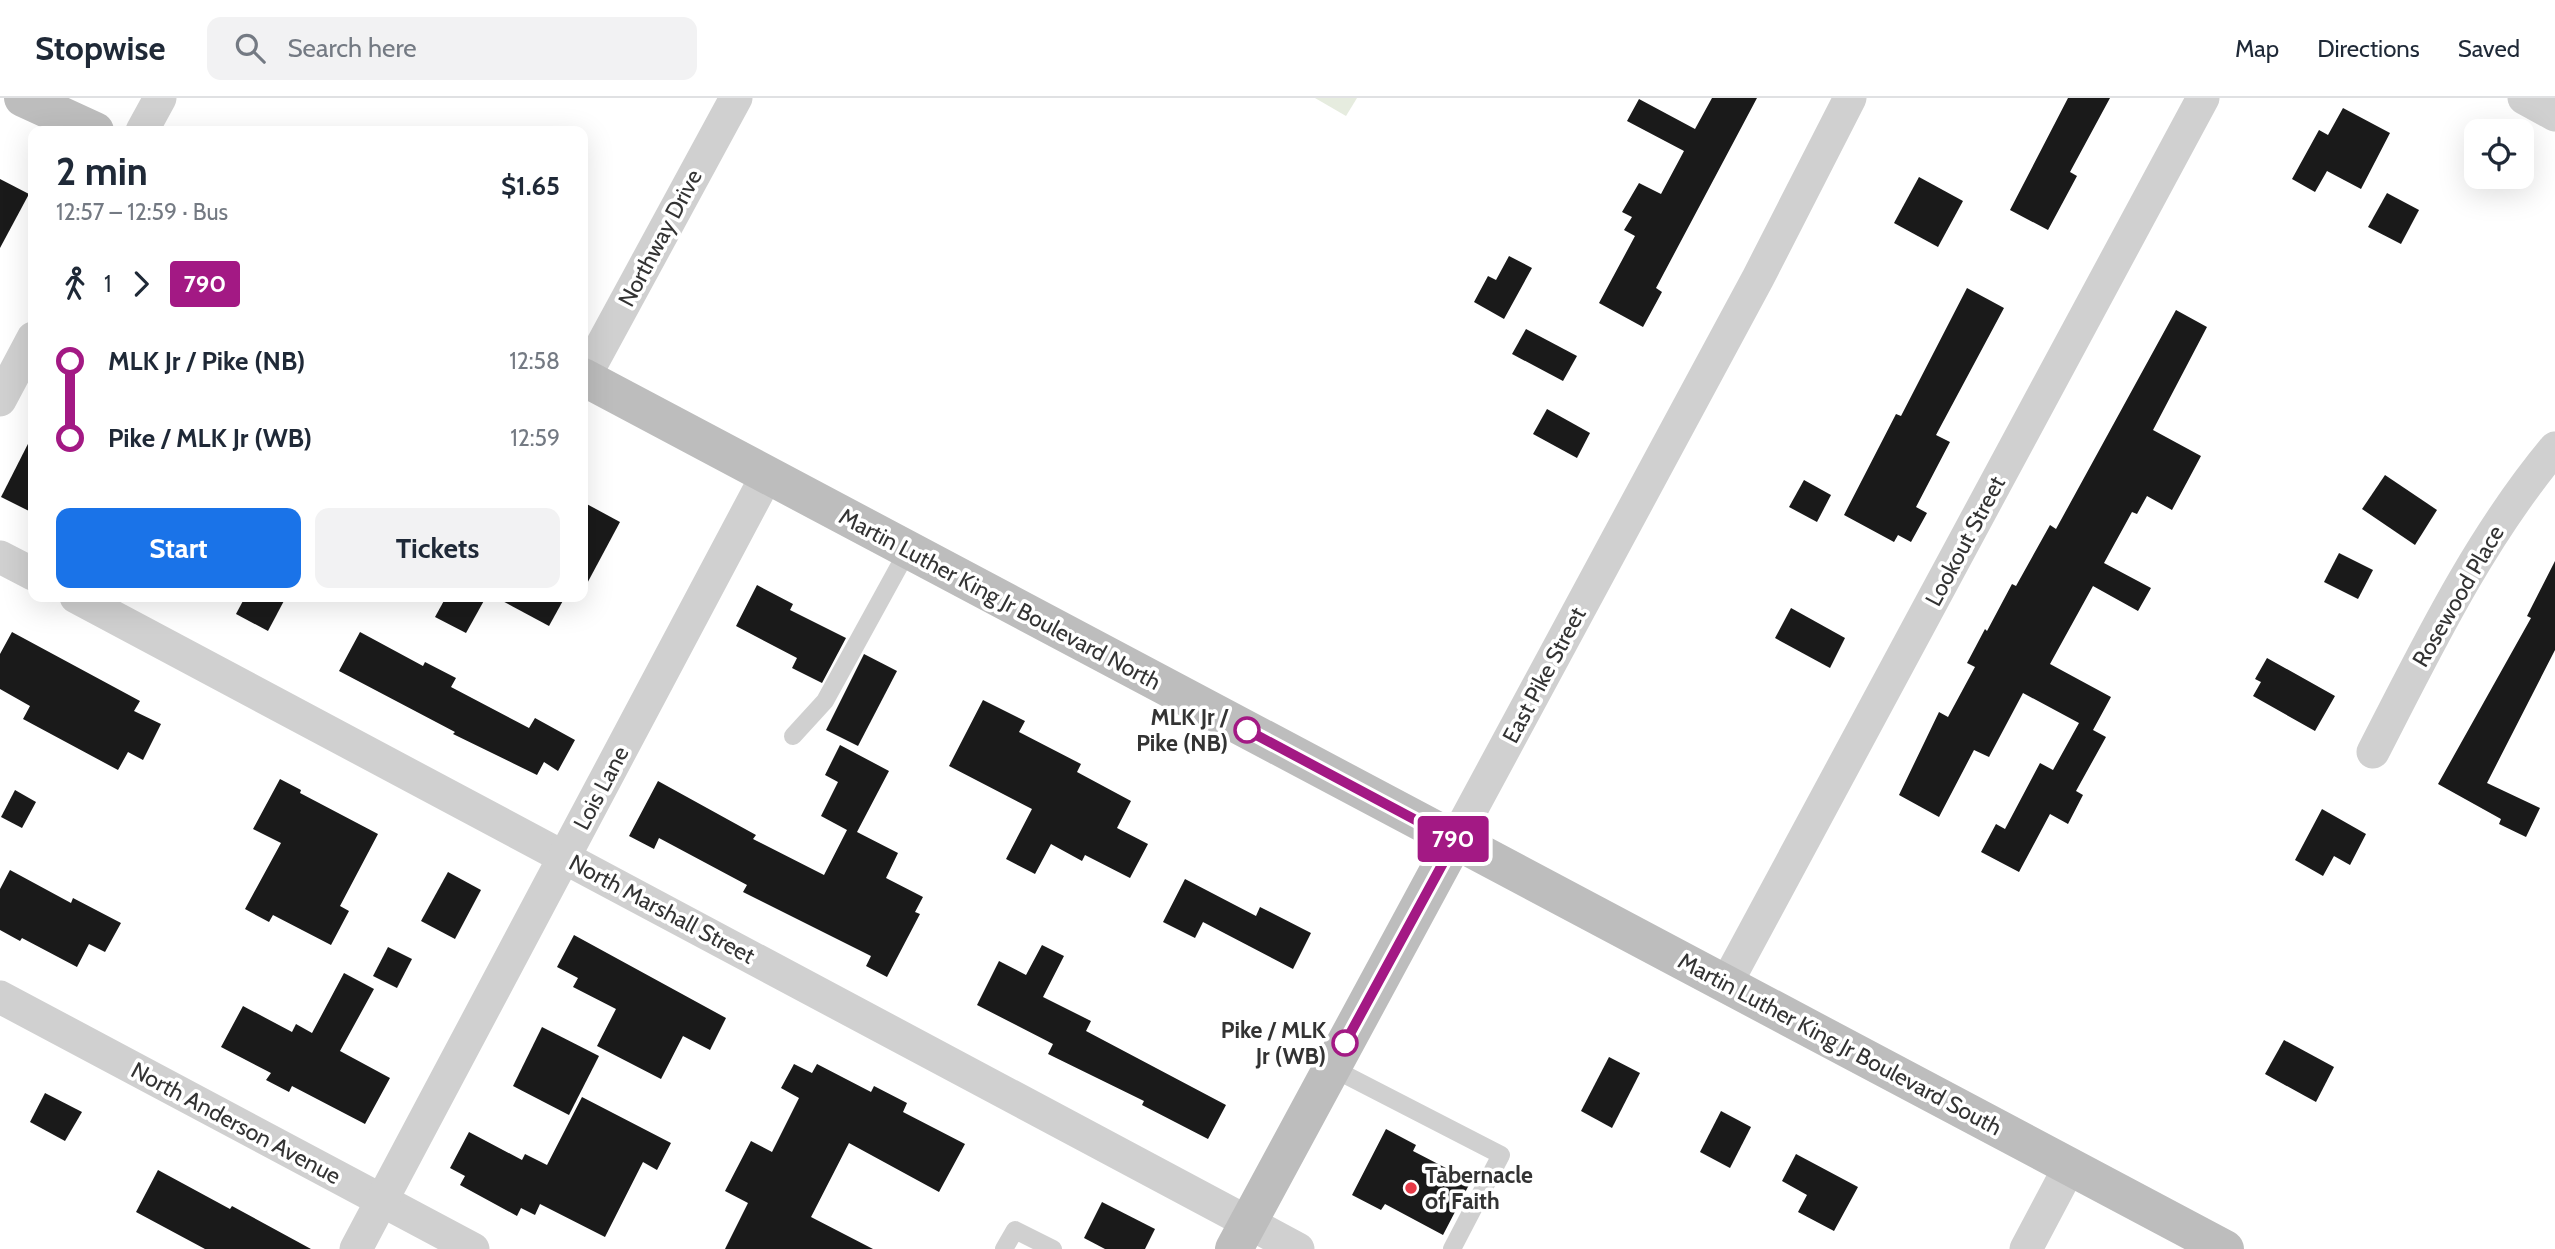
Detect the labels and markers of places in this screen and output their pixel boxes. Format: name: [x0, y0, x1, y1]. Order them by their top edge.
place label: MLK Jr / Pike (NB): [1136, 703, 1229, 757]
marker: MLK Jr / Pike (NB): [1234, 717, 1260, 743]
place label: Pike / MLK Jr (WB): [1221, 1016, 1327, 1070]
marker: Pike / MLK Jr (WB): [1332, 1030, 1358, 1056]
place label: Tabernacle of Faith: [1425, 1161, 1533, 1215]
marker: Tabernacle of Faith: [1403, 1180, 1419, 1196]

